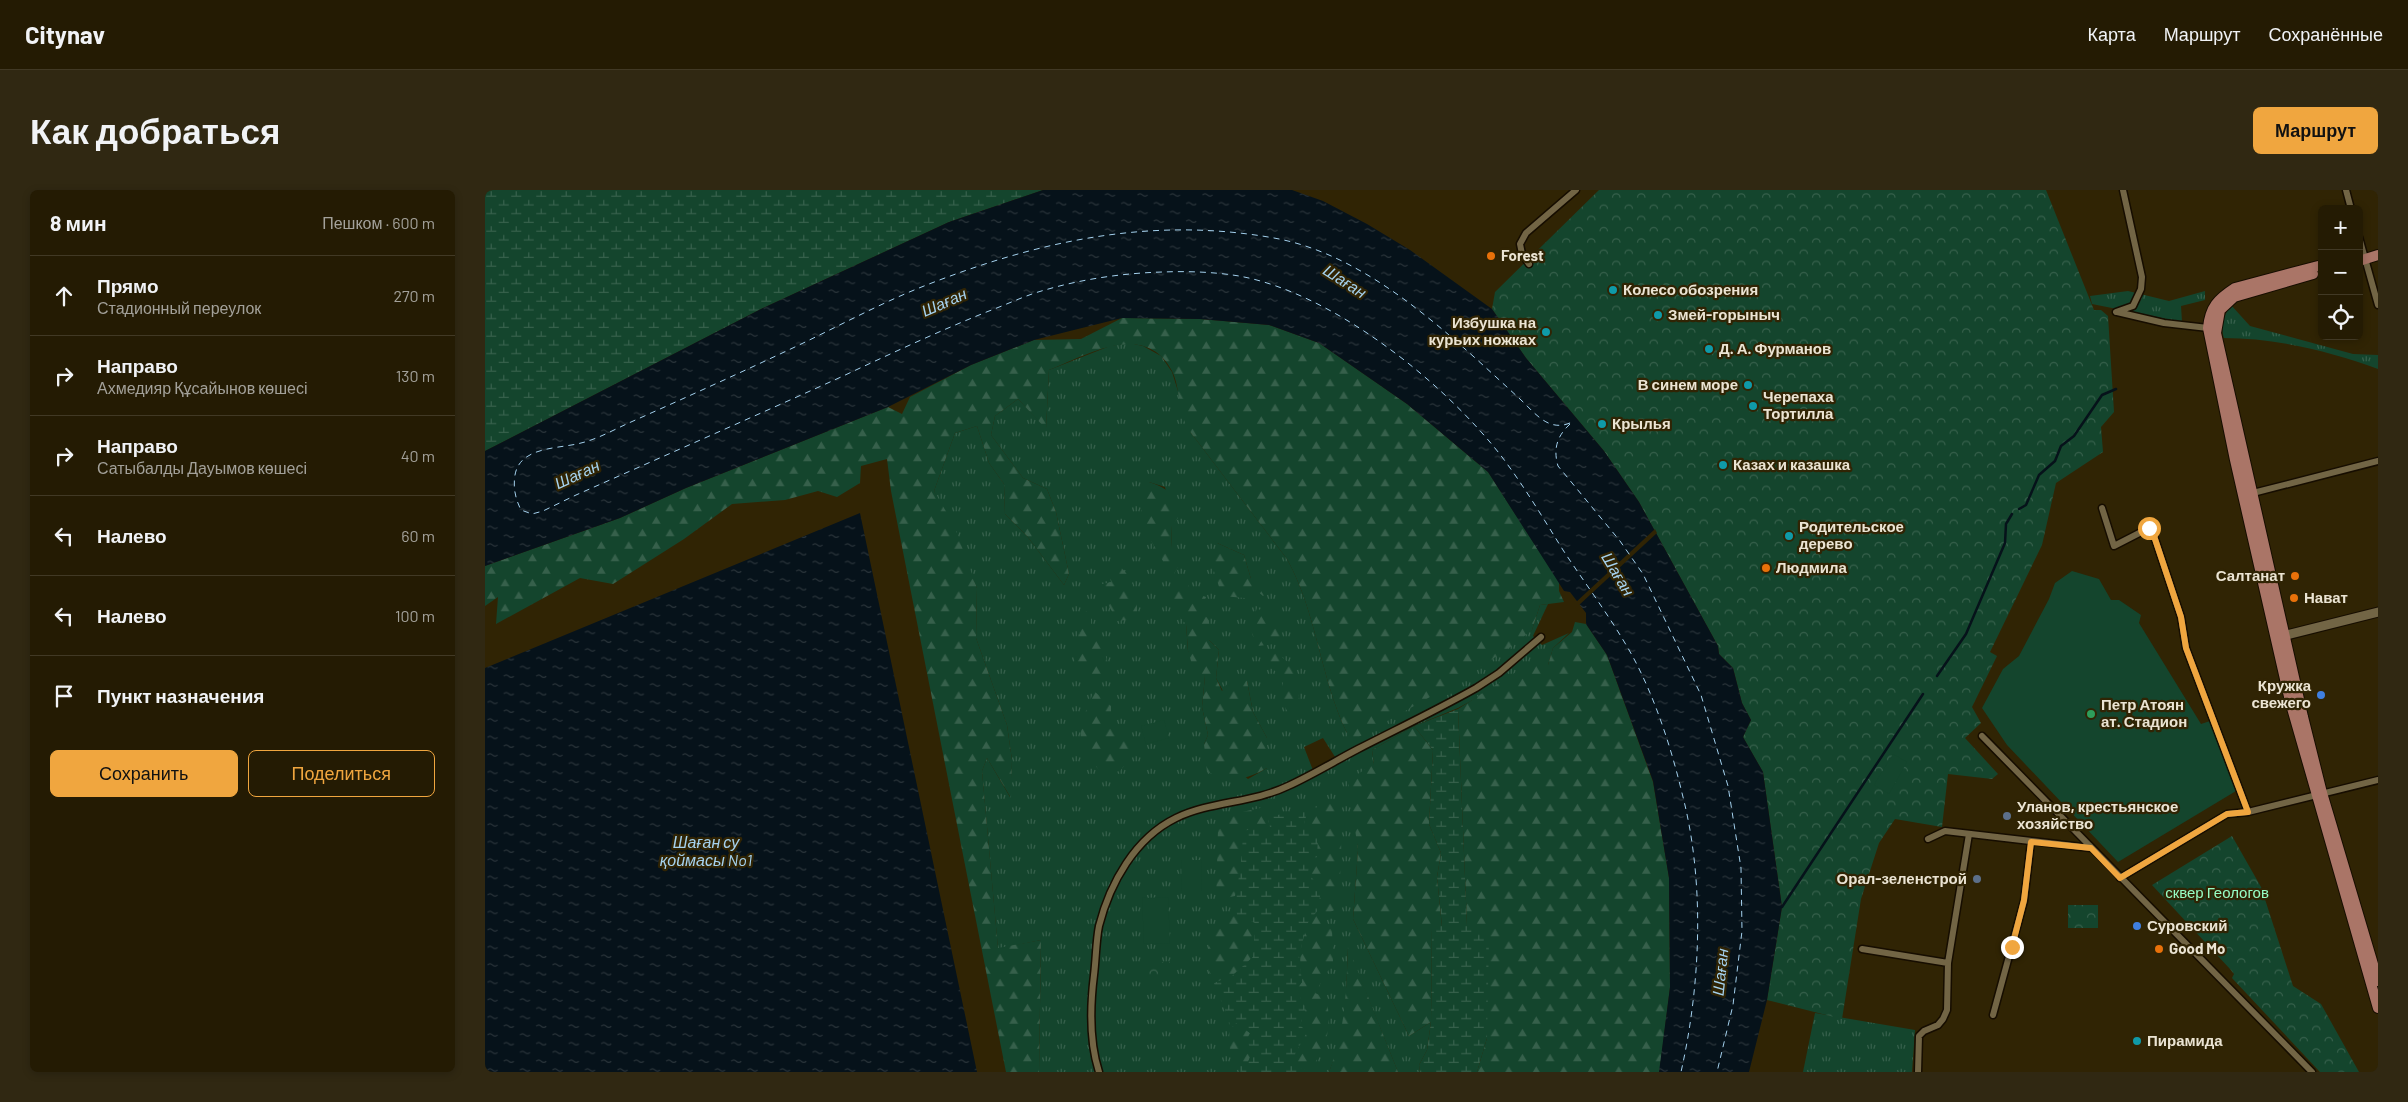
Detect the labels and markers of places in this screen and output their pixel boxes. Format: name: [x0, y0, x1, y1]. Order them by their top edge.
place label: Forest: [1501, 246, 1544, 264]
marker: Forest: [1485, 250, 1497, 262]
place label: Колесо обозрения: [1623, 280, 1758, 298]
marker: Колесо обозрения: [1607, 284, 1619, 296]
place label: Змей-горыныч: [1668, 305, 1780, 323]
marker: Змей-горыныч: [1652, 309, 1664, 321]
place label: Избушка на курьих ножках: [1429, 313, 1537, 348]
marker: Избушка на курьих ножках: [1540, 326, 1552, 338]
place label: Д. А. Фурманов: [1719, 339, 1831, 357]
marker: Д. А. Фурманов: [1703, 343, 1715, 355]
place label: В синем море: [1638, 375, 1738, 393]
marker: В синем море: [1742, 379, 1754, 391]
place label: Черепаха Тортилла: [1763, 387, 1834, 422]
marker: Черепаха Тортилла: [1747, 400, 1759, 412]
place label: Крылья: [1612, 414, 1671, 432]
marker: Крылья: [1596, 418, 1608, 430]
place label: Казах и казашка: [1733, 455, 1851, 473]
marker: Казах и казашка: [1717, 459, 1729, 471]
place label: Родительское дерево: [1799, 517, 1904, 552]
marker: Родительское дерево: [1783, 530, 1795, 542]
place label: Людмила: [1776, 558, 1848, 576]
marker: Людмила: [1760, 562, 1772, 574]
place label: Салтанат: [2216, 566, 2285, 584]
marker: Салтанат: [2289, 570, 2301, 582]
place label: Нават: [2304, 588, 2348, 606]
marker: Нават: [2288, 592, 2300, 604]
place label: Кружка свежего: [2251, 676, 2312, 711]
marker: Кружка свежего: [2315, 689, 2327, 701]
place label: Петр Атоян ат. Стадион: [2101, 695, 2187, 730]
marker: Петр Атоян ат. Стадион: [2085, 708, 2097, 720]
place label: Уланов, крестьянское хозяйство: [2017, 797, 2178, 832]
marker: Уланов, крестьянское хозяйство: [2001, 810, 2013, 822]
place label: Орал-зеленстрой: [1837, 869, 1967, 887]
marker: Орал-зеленстрой: [1971, 873, 1983, 885]
place label: Суровский: [2147, 916, 2227, 934]
marker: Суровский: [2131, 920, 2143, 932]
place label: Good Mo: [2169, 939, 2225, 957]
marker: Good Mo: [2153, 943, 2165, 955]
place label: Пирамида: [2147, 1031, 2223, 1049]
marker: Пирамида: [2131, 1035, 2143, 1047]

